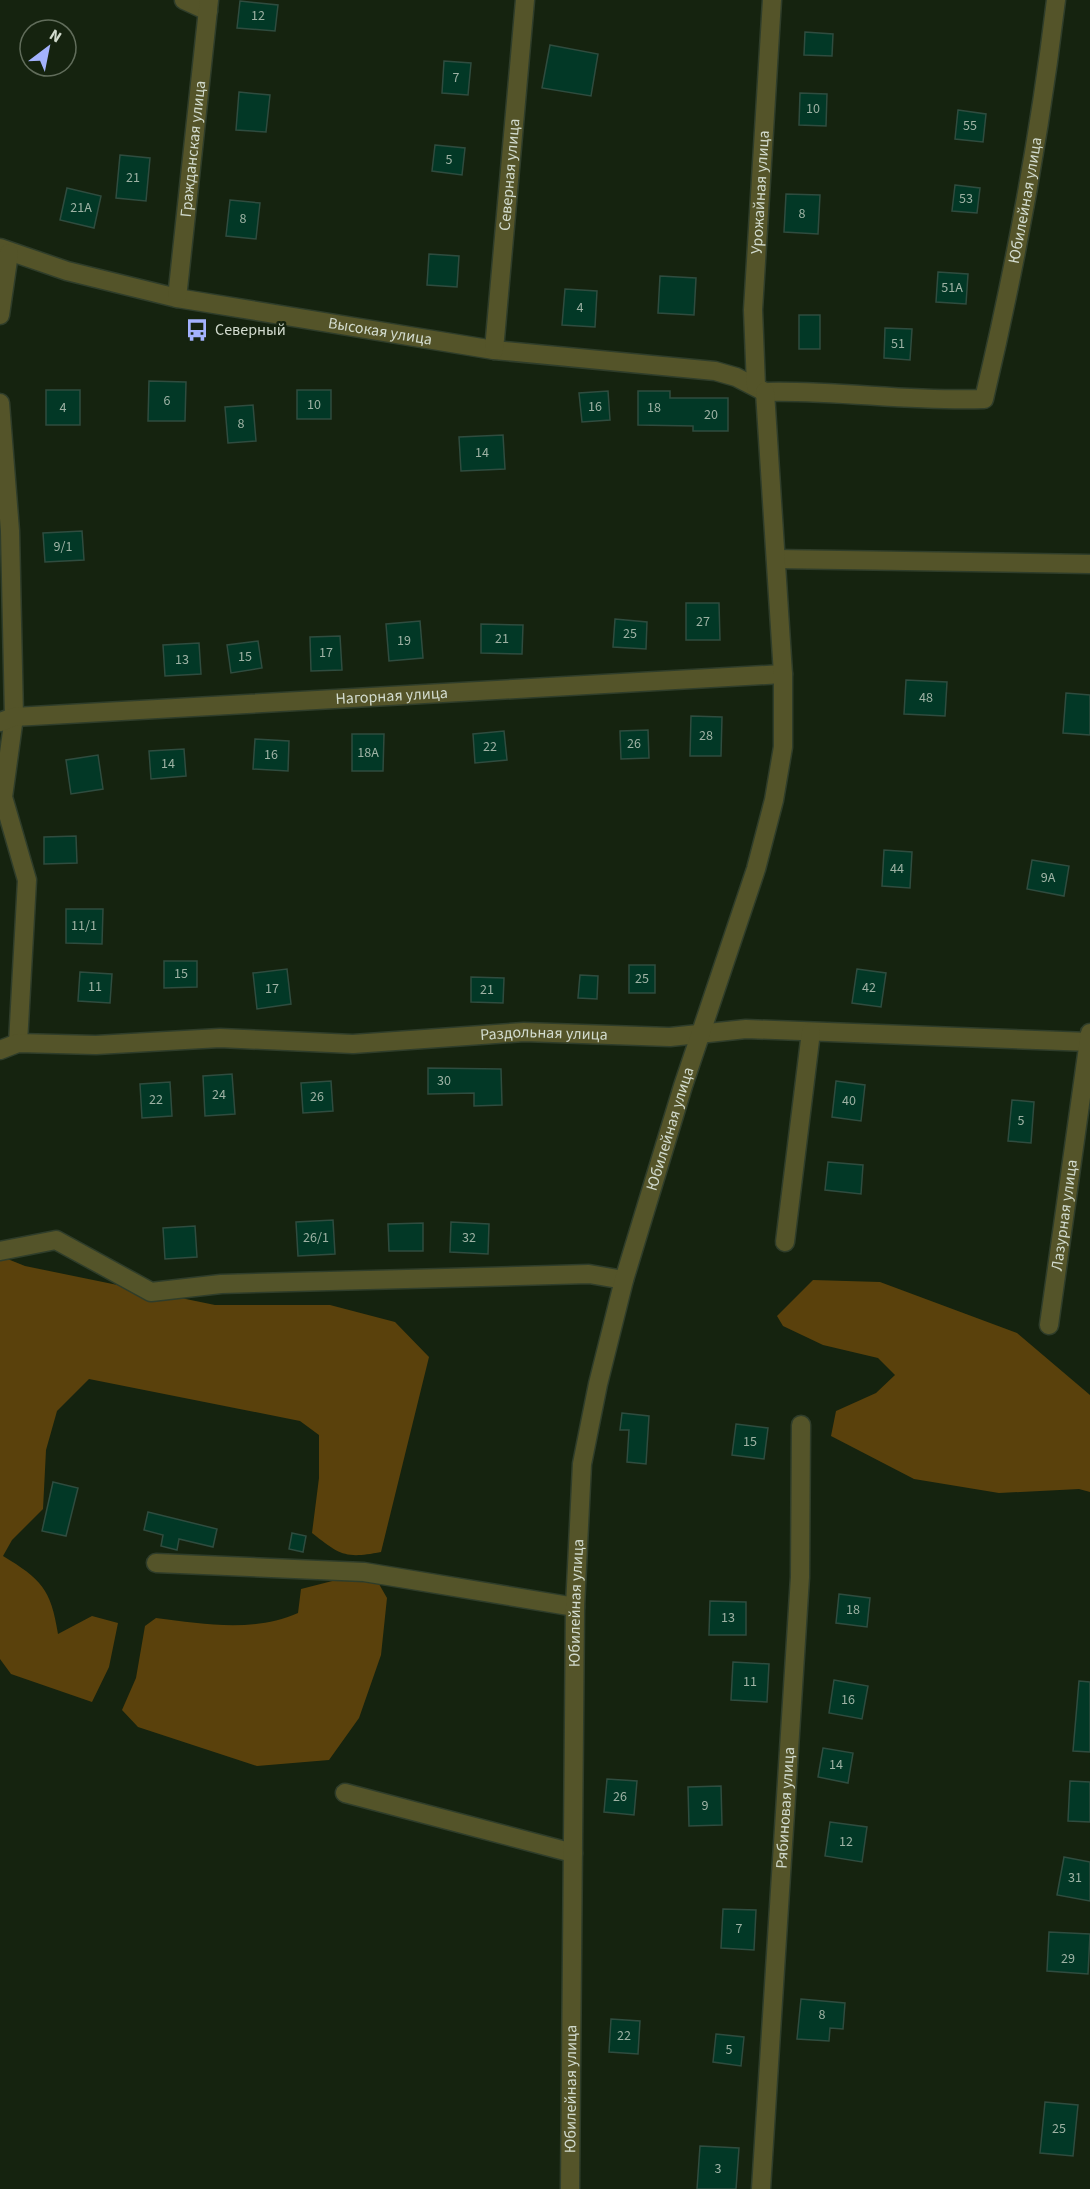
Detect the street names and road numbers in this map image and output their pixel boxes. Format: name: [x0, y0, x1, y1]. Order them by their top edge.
street label: Гражданская улица: [175, 79, 211, 218]
street label: Северная улица: [494, 118, 525, 232]
street label: Урожайная улица: [745, 130, 775, 255]
street label: Юбилейная улица: [1003, 136, 1047, 266]
street label: Высокая улица: [327, 312, 434, 351]
street label: Нагорная улица: [335, 682, 448, 710]
street label: Раздольная улица: [479, 1021, 608, 1046]
street label: Юбилейная улица: [641, 1064, 700, 1193]
street label: Лазурная улица: [1046, 1158, 1083, 1272]
street label: Юбилейная улица: [563, 1538, 589, 1667]
street label: Рябиновая улица: [770, 1746, 800, 1869]
street label: Юбилейная улица: [559, 2025, 582, 2153]

